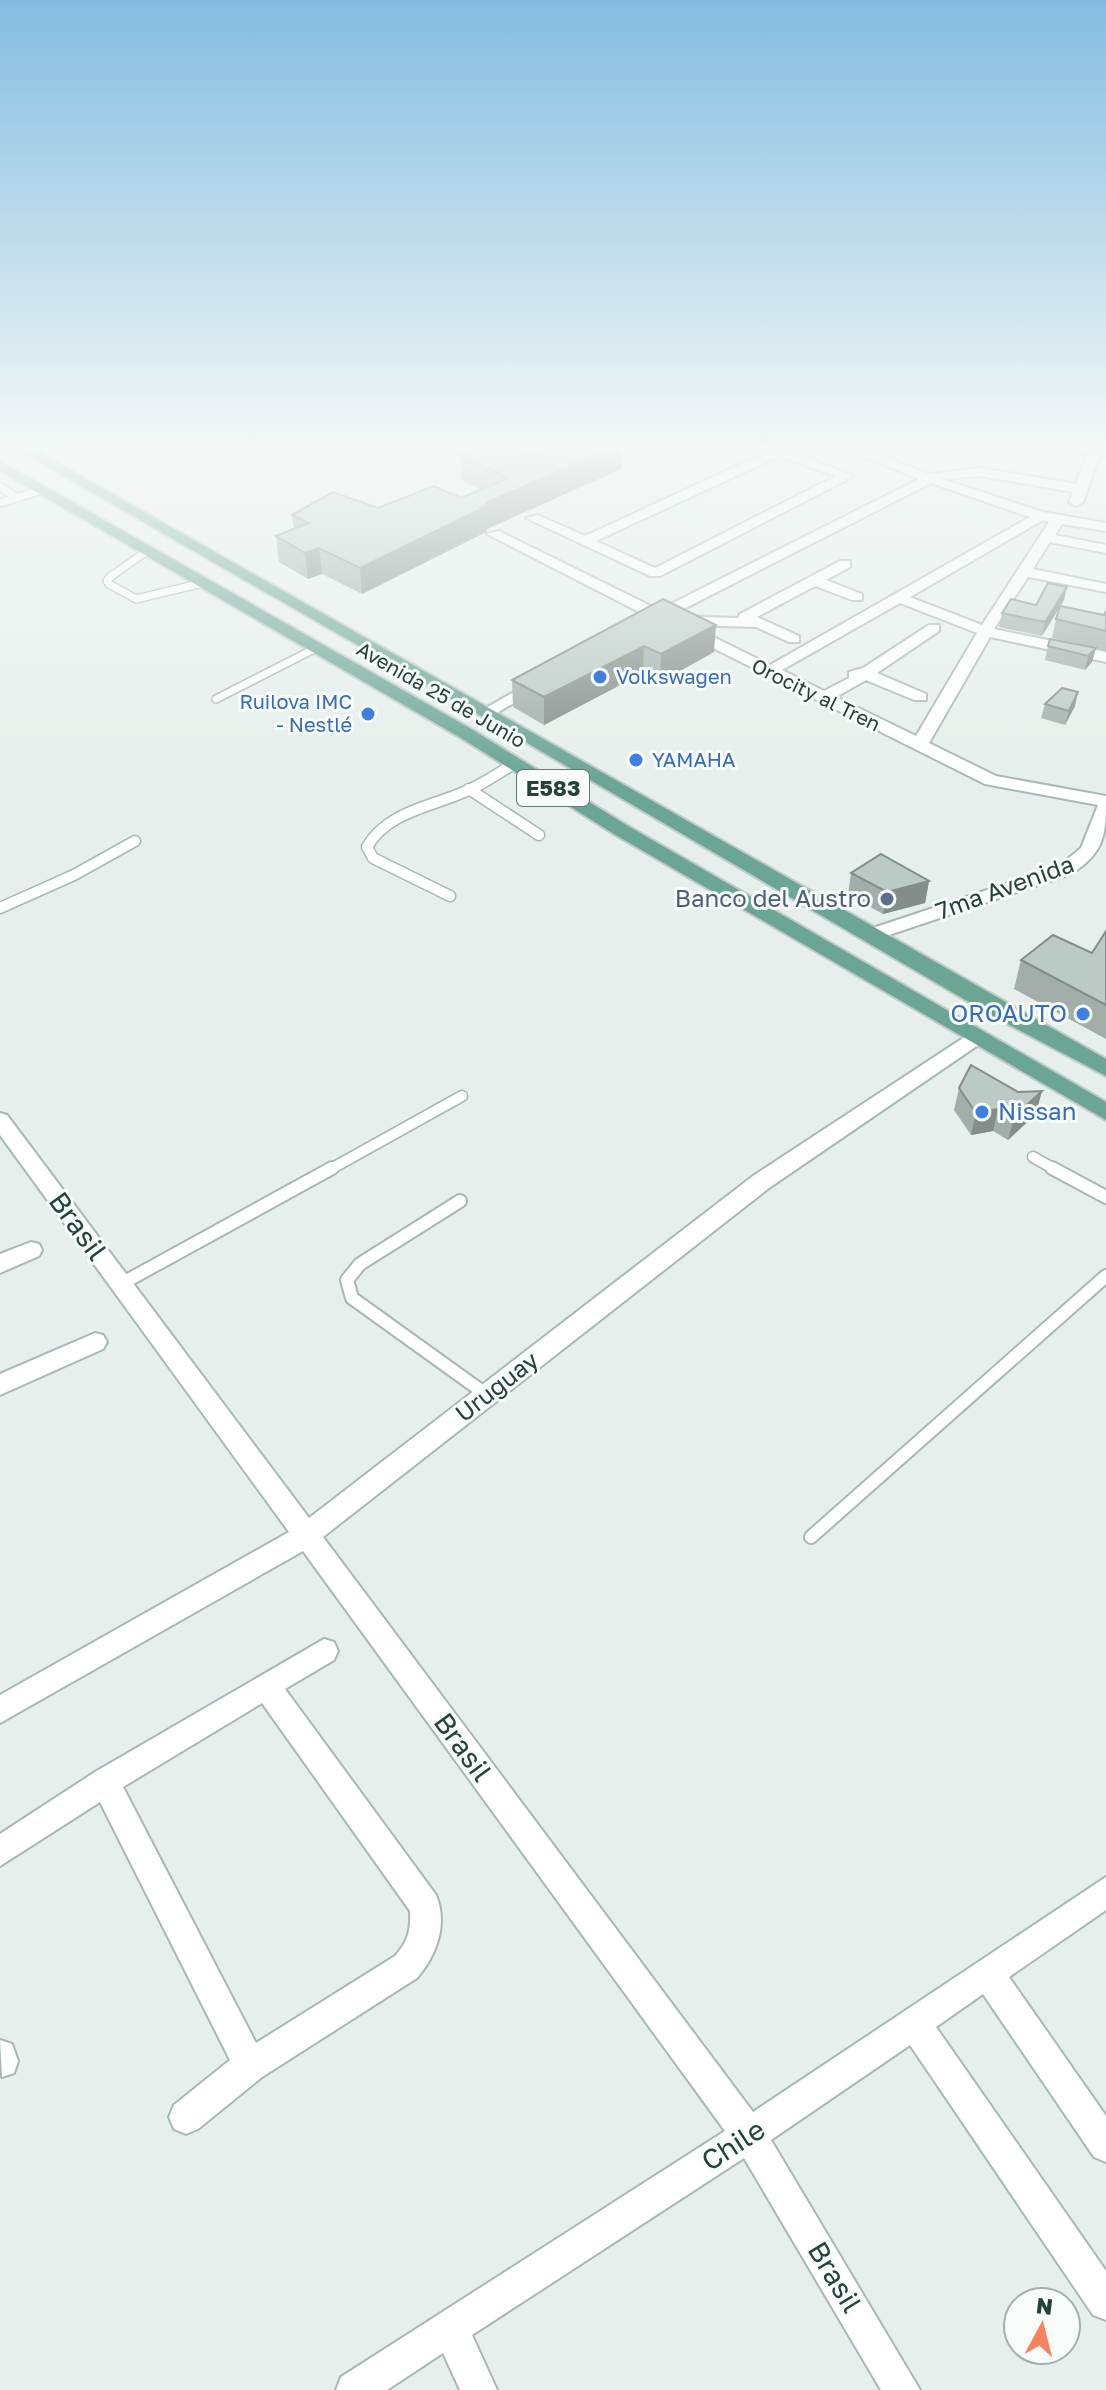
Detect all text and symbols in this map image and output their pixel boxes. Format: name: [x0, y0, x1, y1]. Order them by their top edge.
street label: Avenida 25 de Junio: [353, 636, 530, 752]
street label: Orocity al Tren: [748, 653, 885, 736]
place label: Volkswagen: [616, 664, 732, 688]
marker: Volkswagen: [591, 668, 609, 686]
place label: Ruilova IMC - Nestlé: [240, 689, 352, 736]
marker: Ruilova IMC - Nestlé: [359, 705, 377, 723]
place label: YAMAHA: [652, 747, 735, 771]
marker: YAMAHA: [627, 751, 645, 769]
road number: E583: [517, 770, 589, 806]
street label: 7ma Avenida: [932, 848, 1077, 925]
place label: Banco del Austro: [675, 883, 871, 912]
marker: Banco del Austro: [878, 890, 896, 908]
place label: OROAUTO: [951, 998, 1067, 1027]
marker: OROAUTO: [1074, 1005, 1092, 1023]
place label: Nissan: [998, 1096, 1076, 1125]
marker: Nissan: [973, 1103, 991, 1121]
street label: Brasil: [43, 1185, 114, 1266]
street label: Uruguay: [449, 1344, 543, 1427]
street label: Brasil: [428, 1706, 499, 1787]
street label: Chile: [695, 2112, 771, 2177]
street label: Brasil: [802, 2235, 869, 2318]
north arrow: [1002, 2286, 1082, 2366]
text: N: [1035, 2291, 1054, 2320]

